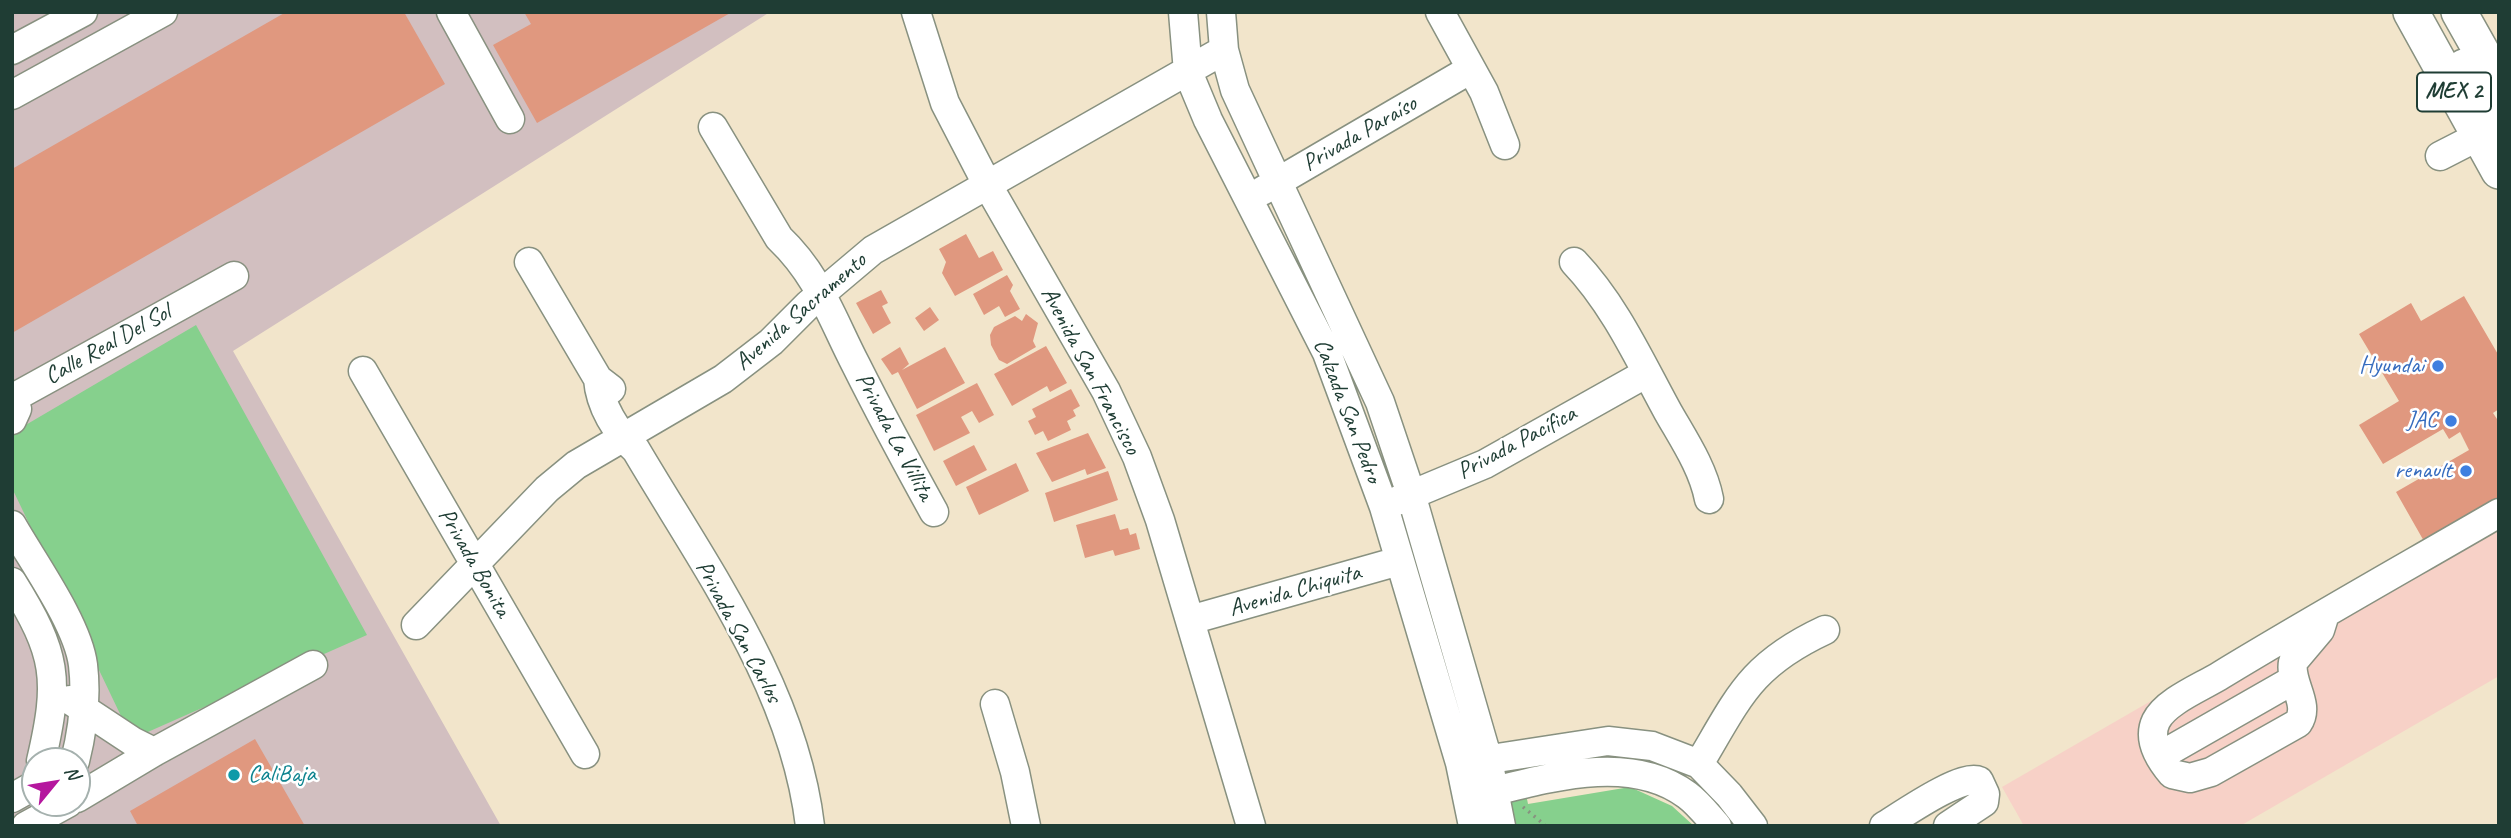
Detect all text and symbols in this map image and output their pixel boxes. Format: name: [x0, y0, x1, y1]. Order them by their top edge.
road number: MEX 2: [2417, 72, 2491, 111]
street label: Privada Paraíso: [1298, 90, 1422, 178]
street label: Avenida Sacramento: [729, 247, 873, 377]
street label: Avenida San Francisco: [1034, 282, 1146, 460]
street label: Calle Real Del Sol: [40, 299, 176, 391]
street label: Calzada San Pedro: [1306, 335, 1388, 487]
place label: Hyundai: [2359, 352, 2424, 380]
marker: Hyundai: [2430, 358, 2446, 374]
street label: Privada La Villita: [848, 368, 940, 506]
street label: Privada Pacífica: [1453, 400, 1581, 486]
place label: JAC: [2407, 407, 2437, 435]
marker: JAC: [2443, 413, 2459, 429]
place label: renault: [2394, 457, 2452, 485]
marker: renault: [2458, 463, 2474, 479]
street label: Privada Bonita: [431, 503, 517, 623]
street label: Privada San Carlos: [688, 556, 788, 708]
street label: Avenida Chiquita: [1226, 558, 1364, 624]
north arrow: [21, 747, 91, 817]
text: N: [59, 761, 86, 784]
place label: CaliBaja: [248, 761, 316, 789]
marker: CaliBaja: [226, 767, 242, 783]

